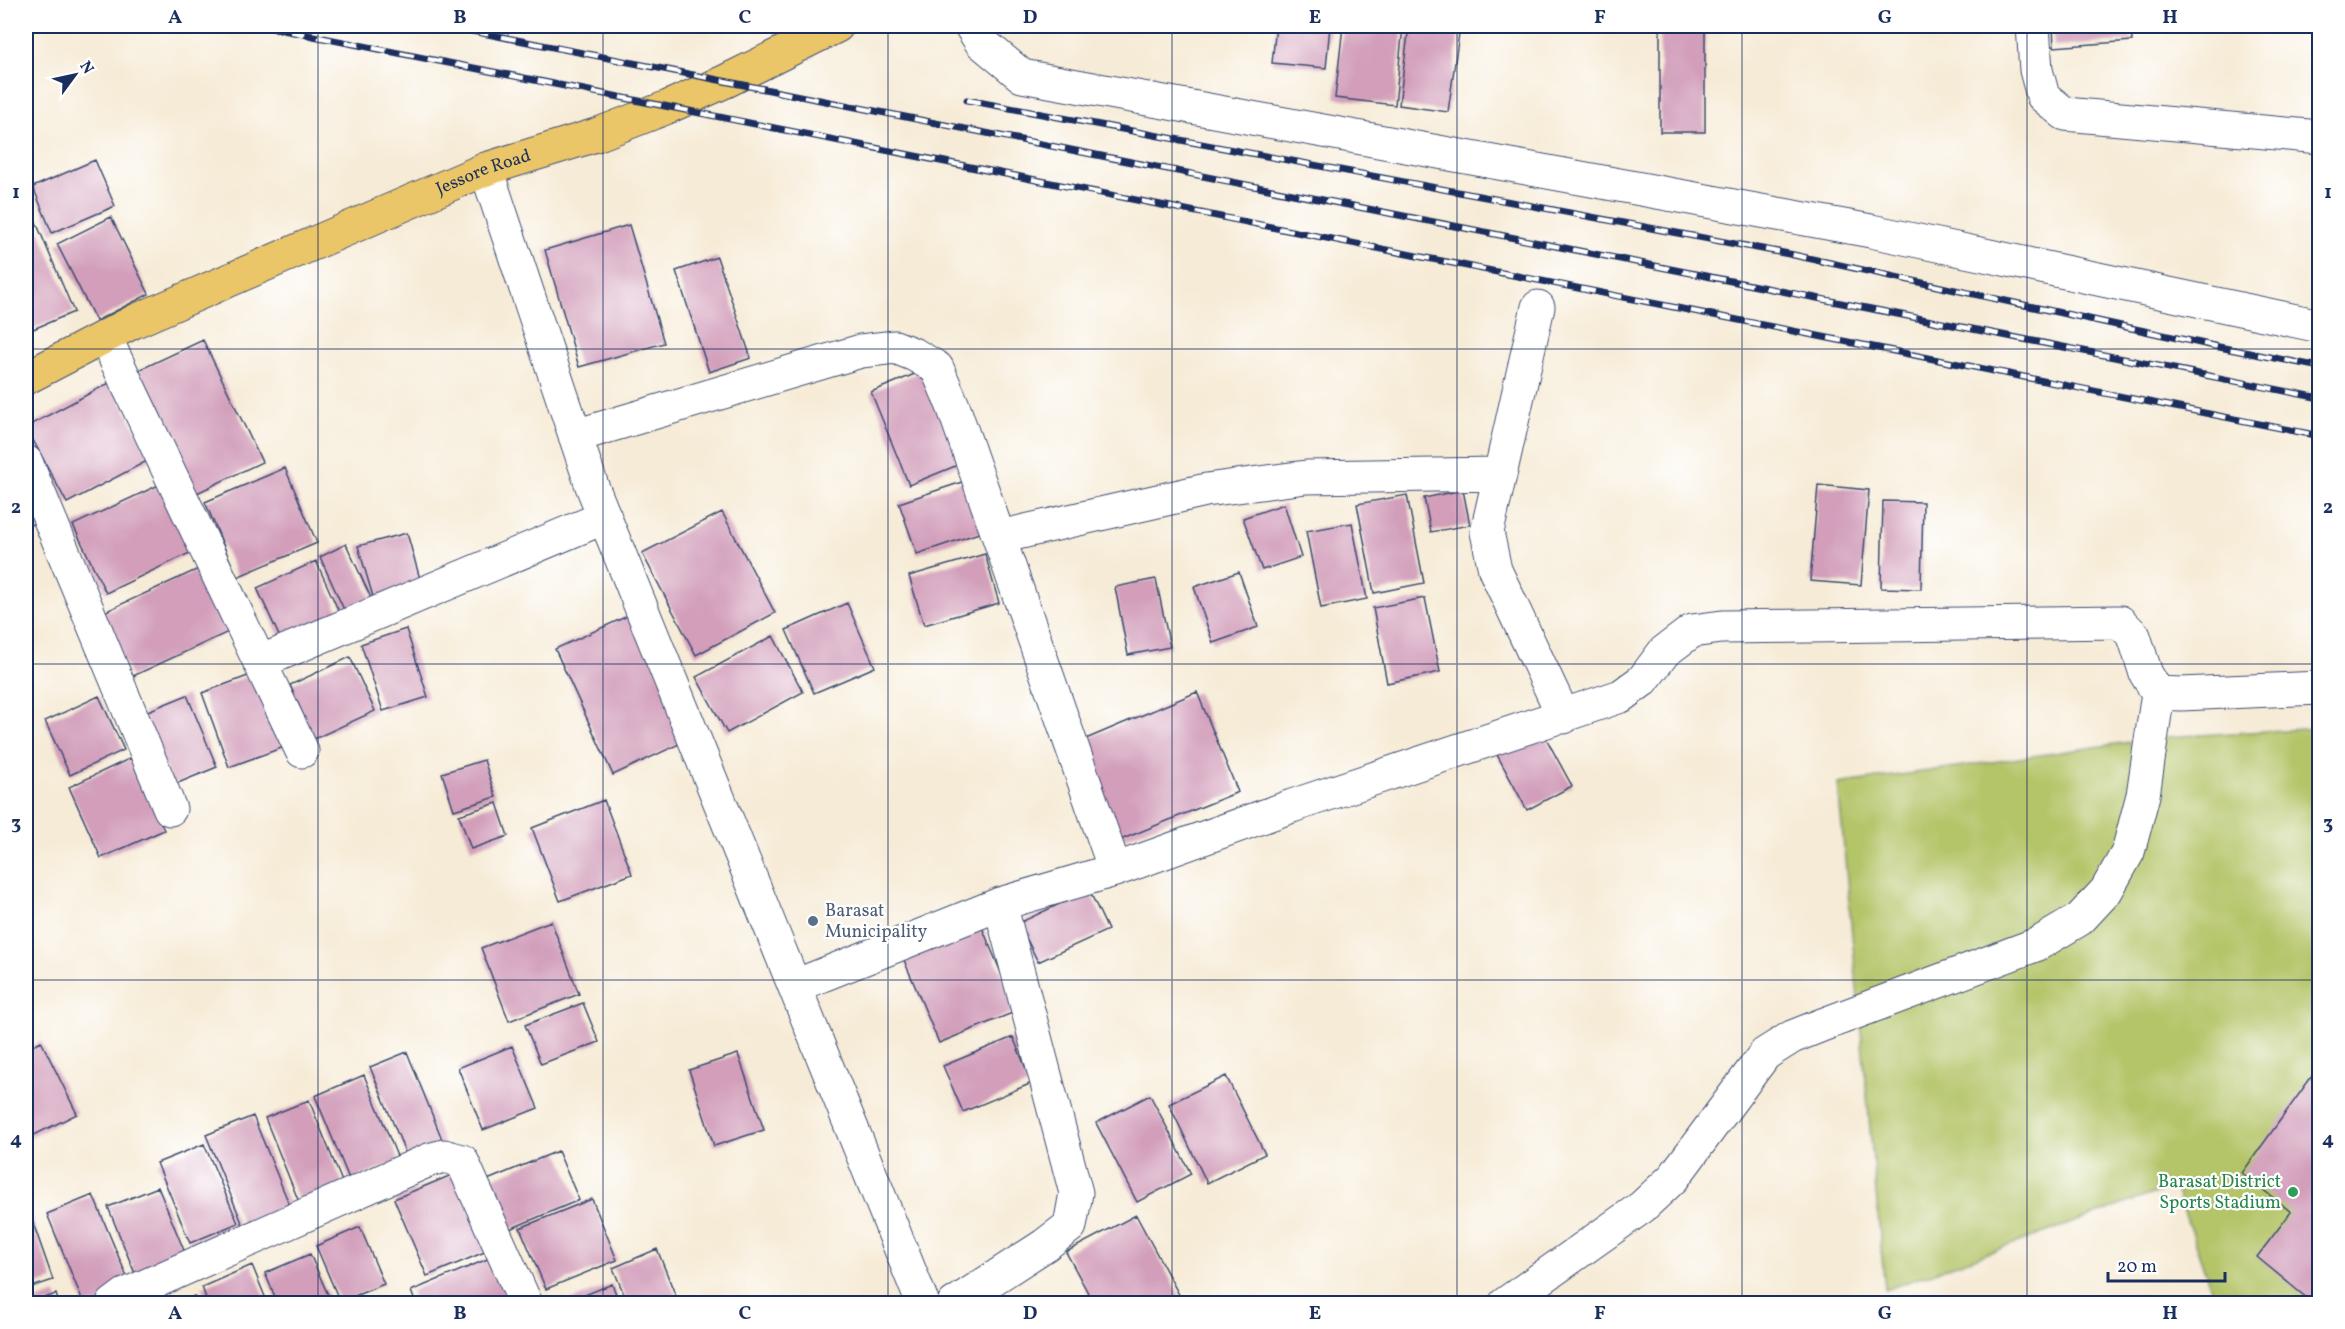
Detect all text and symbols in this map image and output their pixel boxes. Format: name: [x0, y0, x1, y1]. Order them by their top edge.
text: A: [168, 4, 182, 32]
text: B: [453, 4, 467, 32]
text: C: [739, 4, 752, 32]
text: D: [1023, 4, 1037, 32]
text: E: [1309, 4, 1321, 32]
text: F: [1594, 4, 1606, 32]
text: G: [1878, 4, 1892, 32]
text: H: [2162, 4, 2178, 32]
north arrow: [45, 45, 105, 105]
text: N: [74, 57, 98, 79]
street label: Jessore Road: [432, 143, 534, 202]
text: 1: [12, 179, 20, 207]
text: 1: [2324, 179, 2332, 207]
text: 2: [11, 494, 21, 522]
text: 2: [2323, 494, 2333, 522]
text: 3: [11, 810, 21, 838]
text: 3: [2323, 810, 2333, 838]
place label: Barasat Municipality: [825, 899, 928, 945]
marker: Barasat Municipality: [806, 914, 820, 928]
text: 4: [10, 1126, 22, 1154]
text: 4: [2322, 1126, 2334, 1154]
place label: Barasat District Sports Stadium: [2158, 1170, 2281, 1216]
marker: Barasat District Sports Stadium: [2286, 1185, 2300, 1199]
scale bar: [2108, 1245, 2225, 1283]
text: 20 m: [2117, 1255, 2157, 1280]
text: A: [168, 1300, 182, 1328]
text: B: [453, 1300, 467, 1328]
text: C: [739, 1300, 752, 1328]
text: D: [1023, 1300, 1037, 1328]
text: E: [1309, 1300, 1321, 1328]
text: F: [1594, 1300, 1606, 1328]
text: G: [1878, 1300, 1892, 1328]
text: H: [2162, 1300, 2178, 1328]

